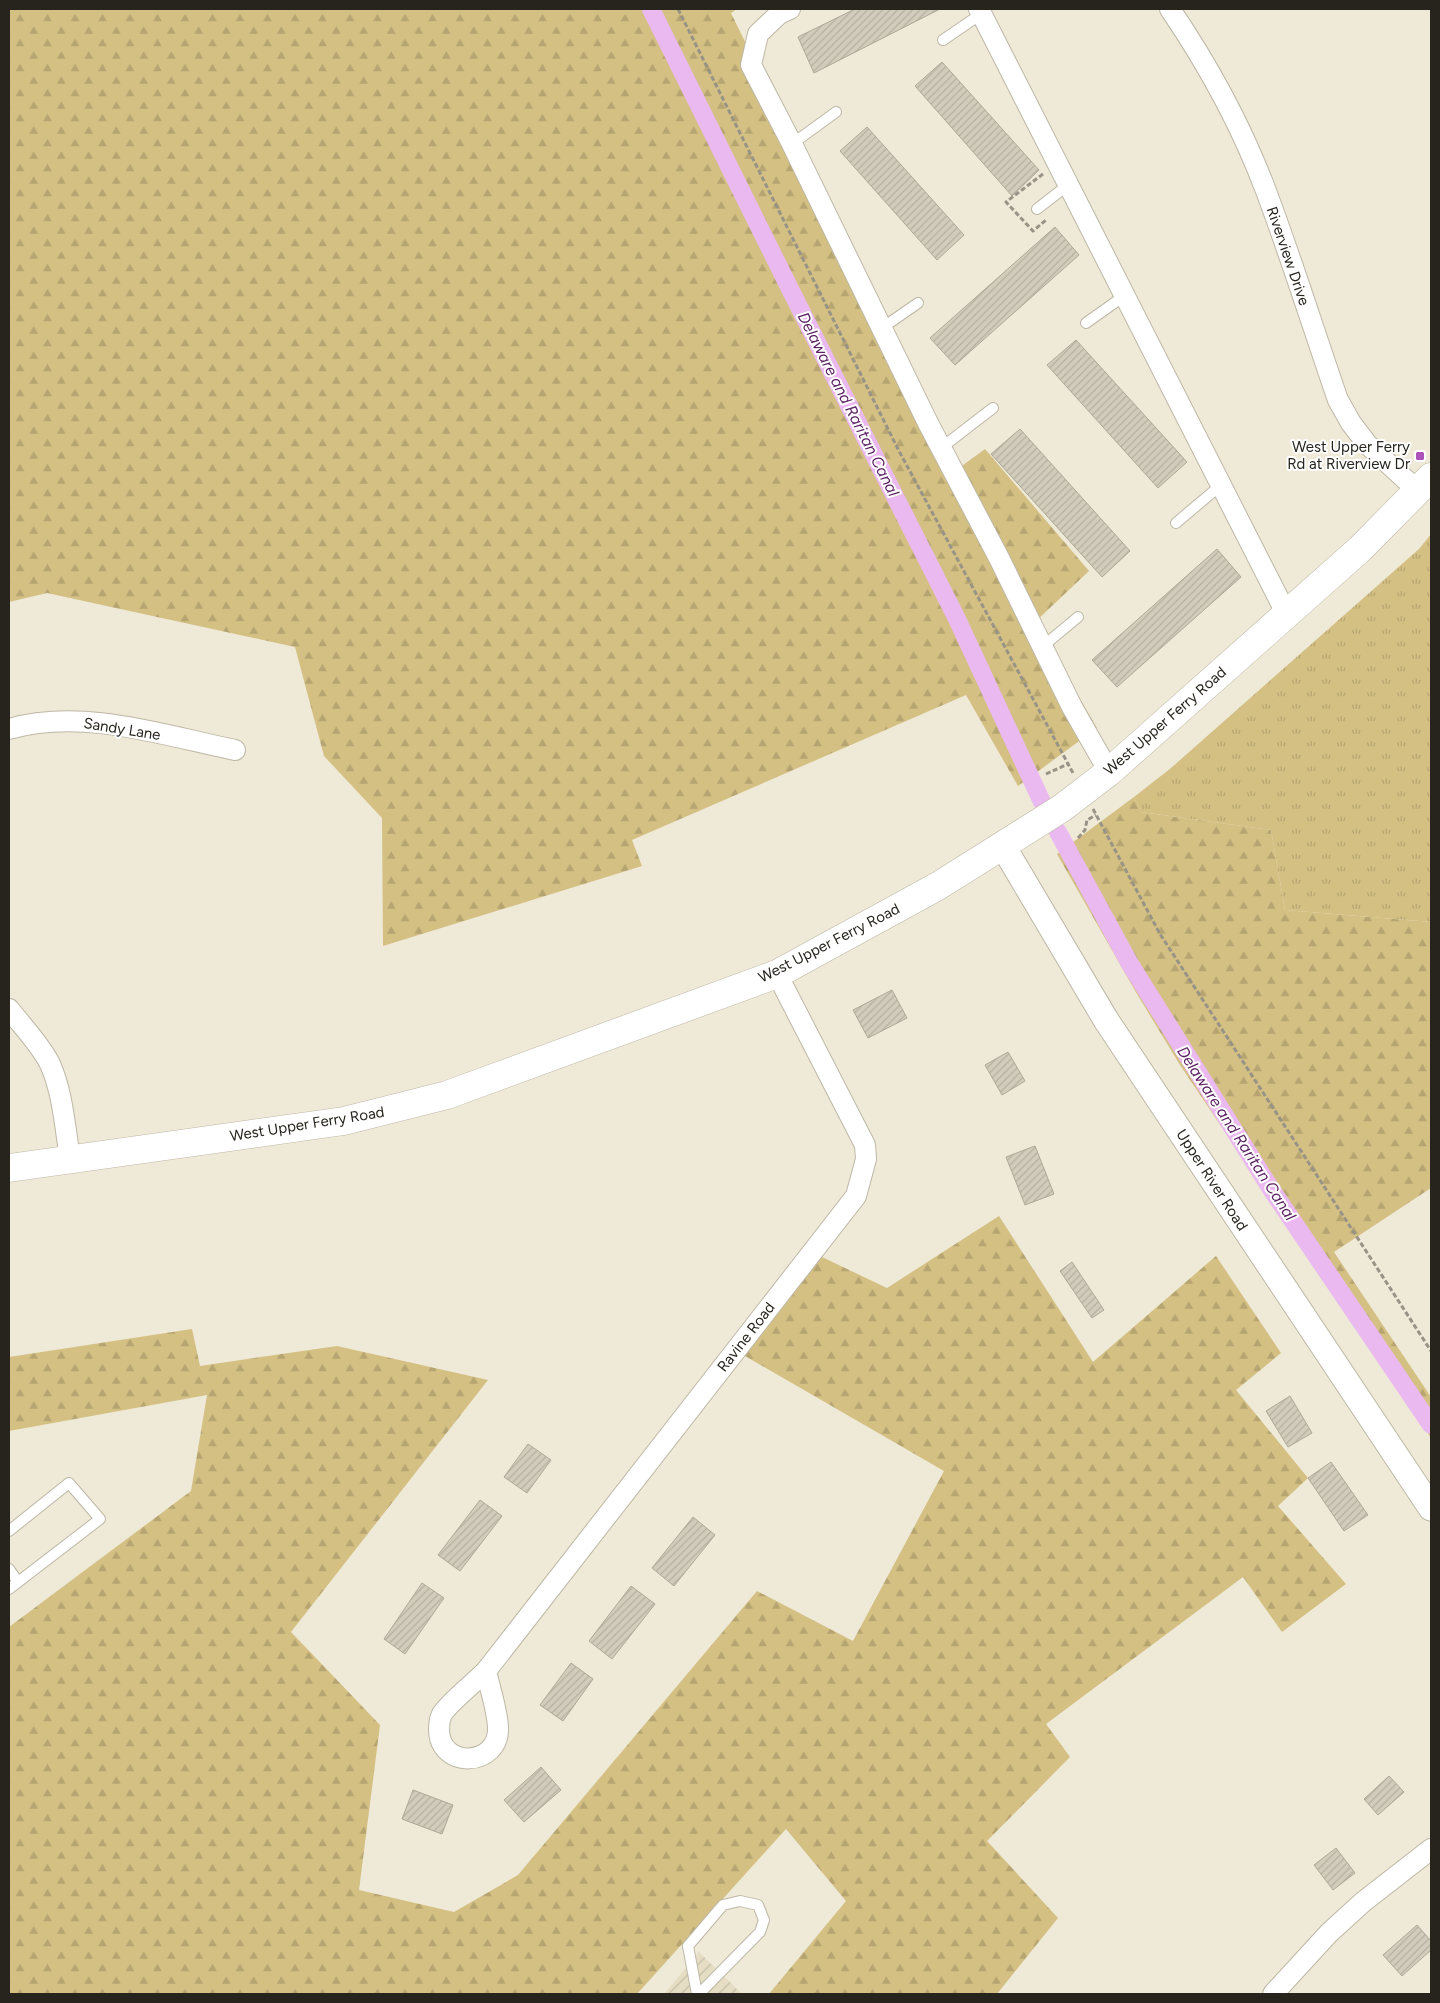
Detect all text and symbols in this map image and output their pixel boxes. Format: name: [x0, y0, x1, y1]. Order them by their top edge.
street label: Riverview Drive: [1263, 204, 1313, 308]
water label: Delaware and Raritan Canal: [794, 309, 904, 500]
place label: West Upper Ferry Rd at Riverview Dr: [1287, 438, 1410, 473]
marker: West Upper Ferry Rd at Riverview Dr: [1414, 450, 1426, 462]
street label: West Upper Ferry Road: [1100, 663, 1230, 779]
street label: Sandy Lane: [82, 714, 162, 744]
street label: West Upper Ferry Road: [755, 900, 903, 986]
water label: Delaware and Raritan Canal: [1173, 1043, 1300, 1224]
street label: West Upper Ferry Road: [228, 1103, 386, 1145]
street label: Upper River Road: [1173, 1126, 1251, 1234]
street label: Ravine Road: [713, 1299, 779, 1375]

